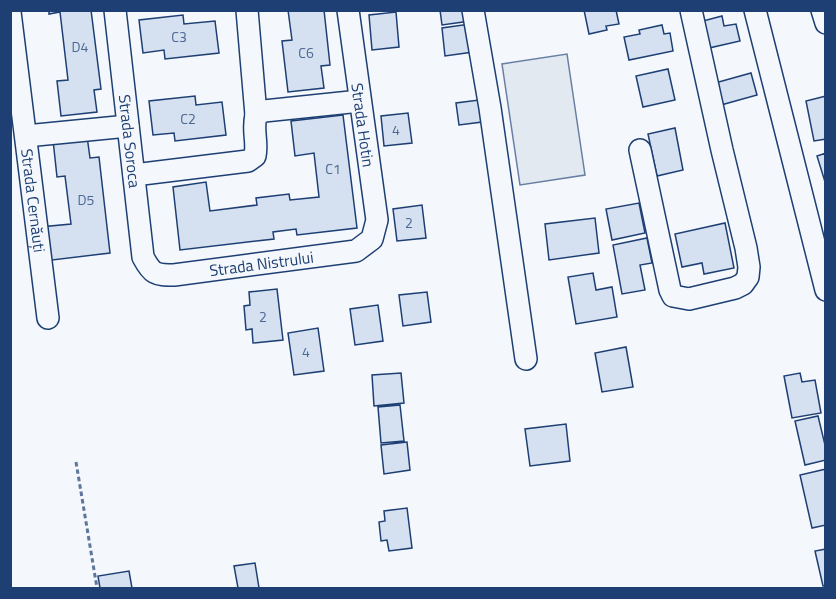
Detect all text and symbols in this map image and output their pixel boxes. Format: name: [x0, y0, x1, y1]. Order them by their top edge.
house number: C3: [171, 26, 187, 47]
house number: D4: [72, 36, 89, 57]
house number: C6: [298, 42, 314, 63]
street label: Strada Hotin: [345, 81, 381, 169]
street label: Strada Soroca: [113, 93, 147, 189]
house number: C2: [180, 108, 196, 129]
house number: 4: [392, 119, 400, 140]
street label: Strada Cernăuți: [15, 147, 52, 254]
house number: C1: [325, 158, 341, 179]
house number: D5: [78, 189, 95, 210]
house number: 2: [405, 212, 413, 233]
street label: Strada Nistrului: [208, 245, 315, 282]
house number: 2: [259, 306, 267, 327]
house number: 4: [302, 341, 310, 362]

